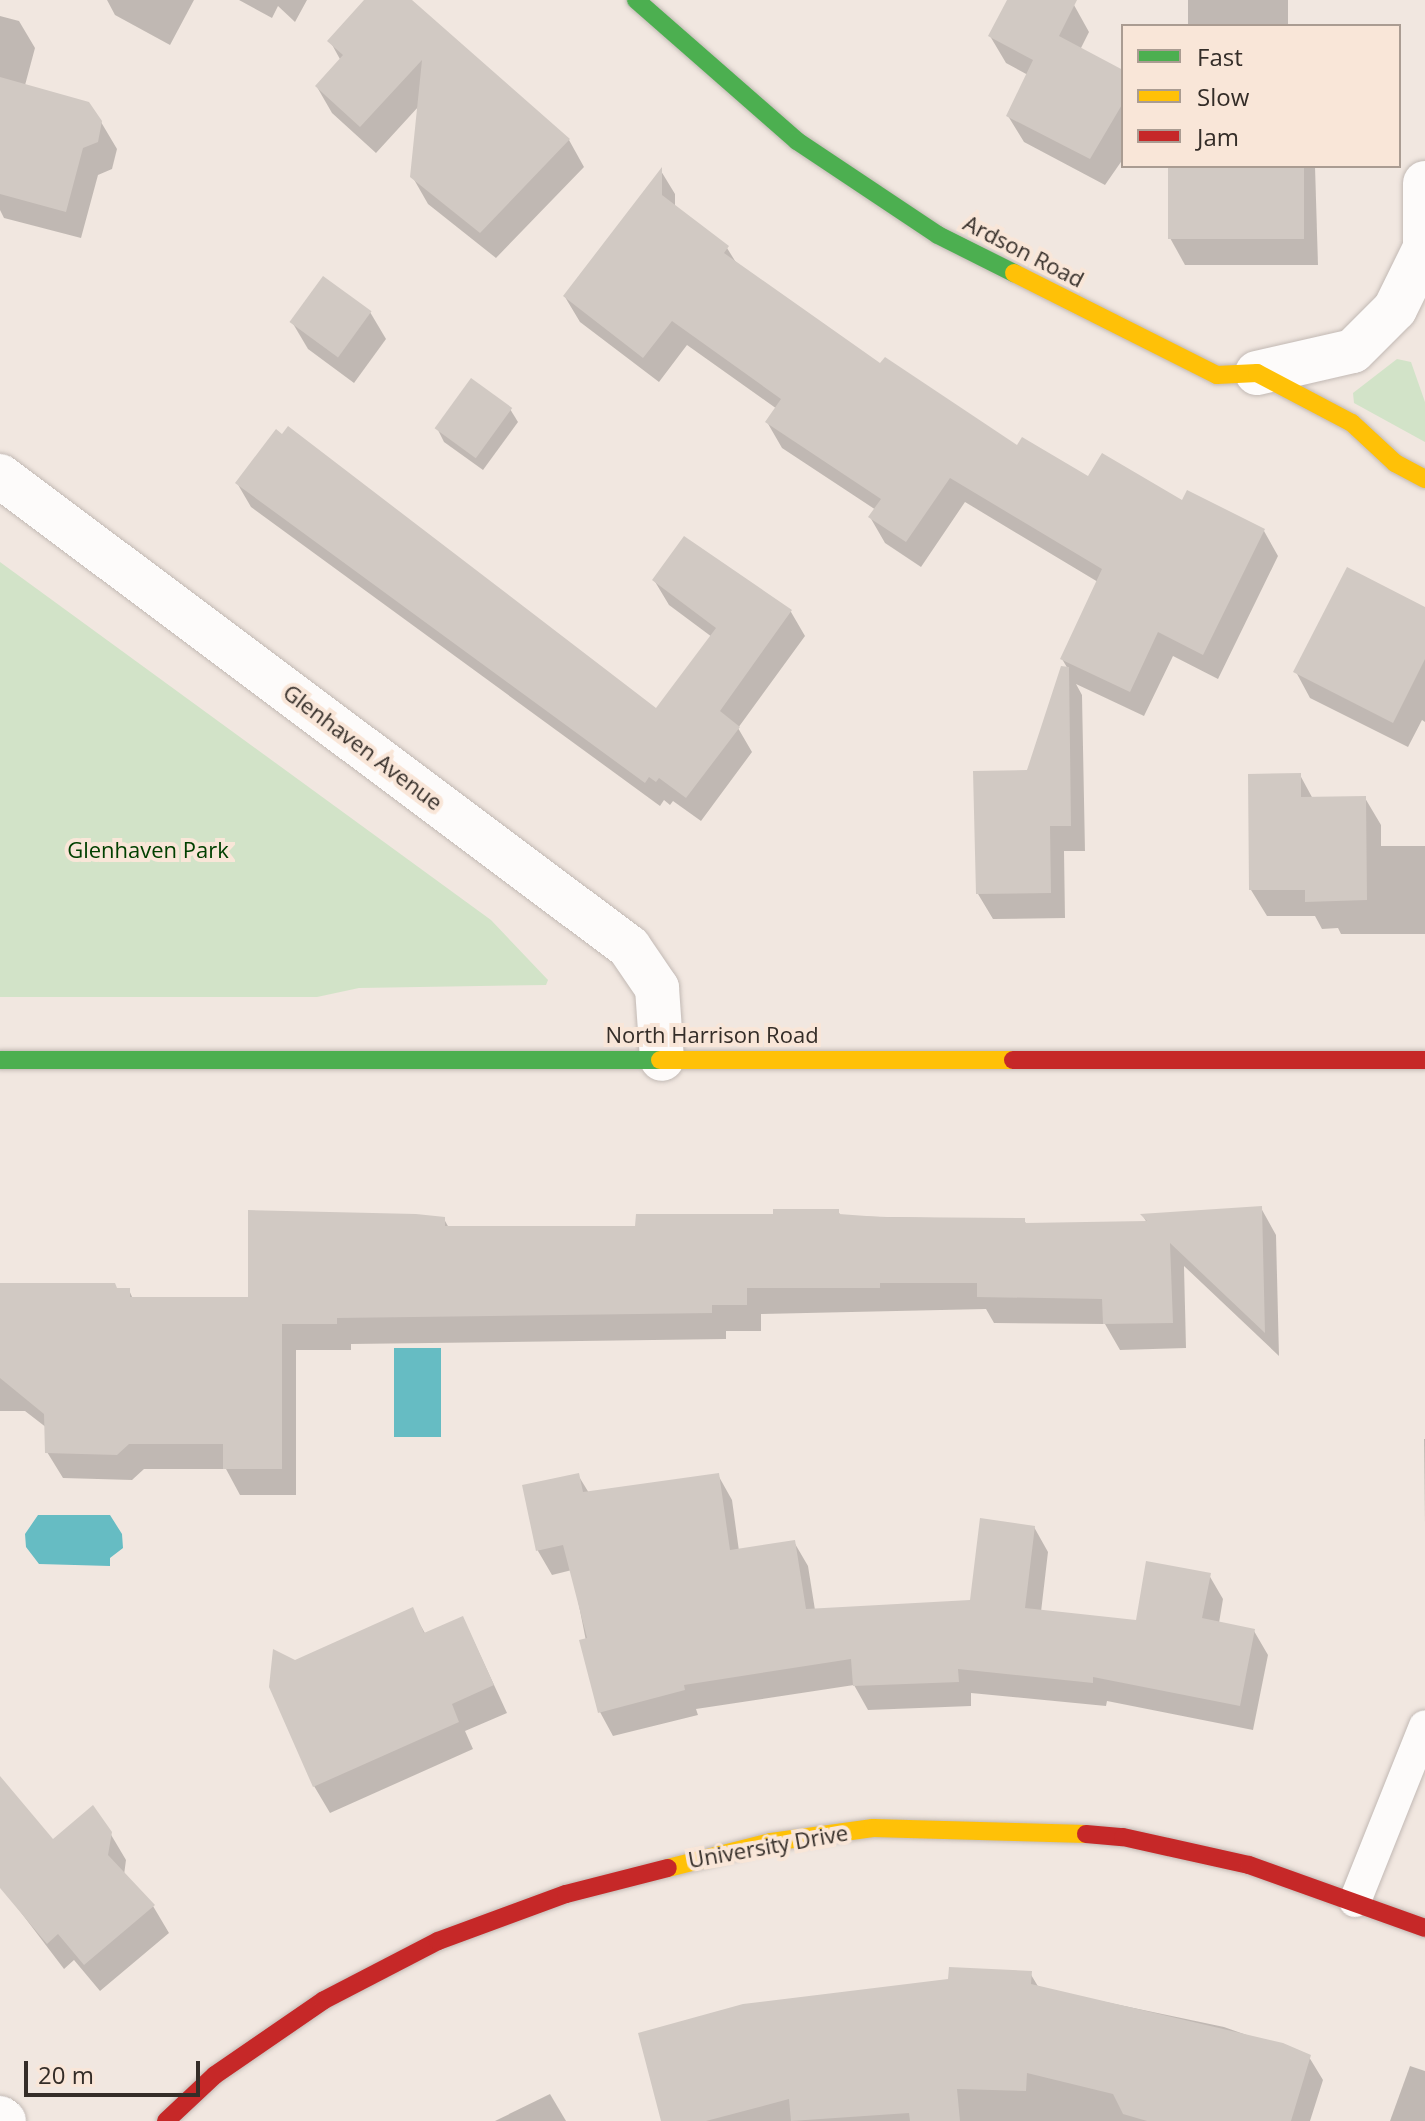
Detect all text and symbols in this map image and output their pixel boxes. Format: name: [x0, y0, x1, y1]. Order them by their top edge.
legend: [1121, 24, 1401, 168]
text: Fast: [1197, 40, 1243, 73]
text: Slow: [1197, 80, 1249, 113]
text: Jam: [1197, 120, 1239, 153]
street label: Ardson Road: [959, 209, 1089, 293]
street label: Glenhaven Avenue: [278, 679, 448, 815]
park label: Glenhaven Park: [67, 837, 229, 863]
street label: North Harrison Road: [605, 1022, 819, 1048]
street label: University Drive: [686, 1819, 850, 1873]
scale bar: [28, 2045, 204, 2095]
text: 20 m: [38, 2058, 94, 2091]

